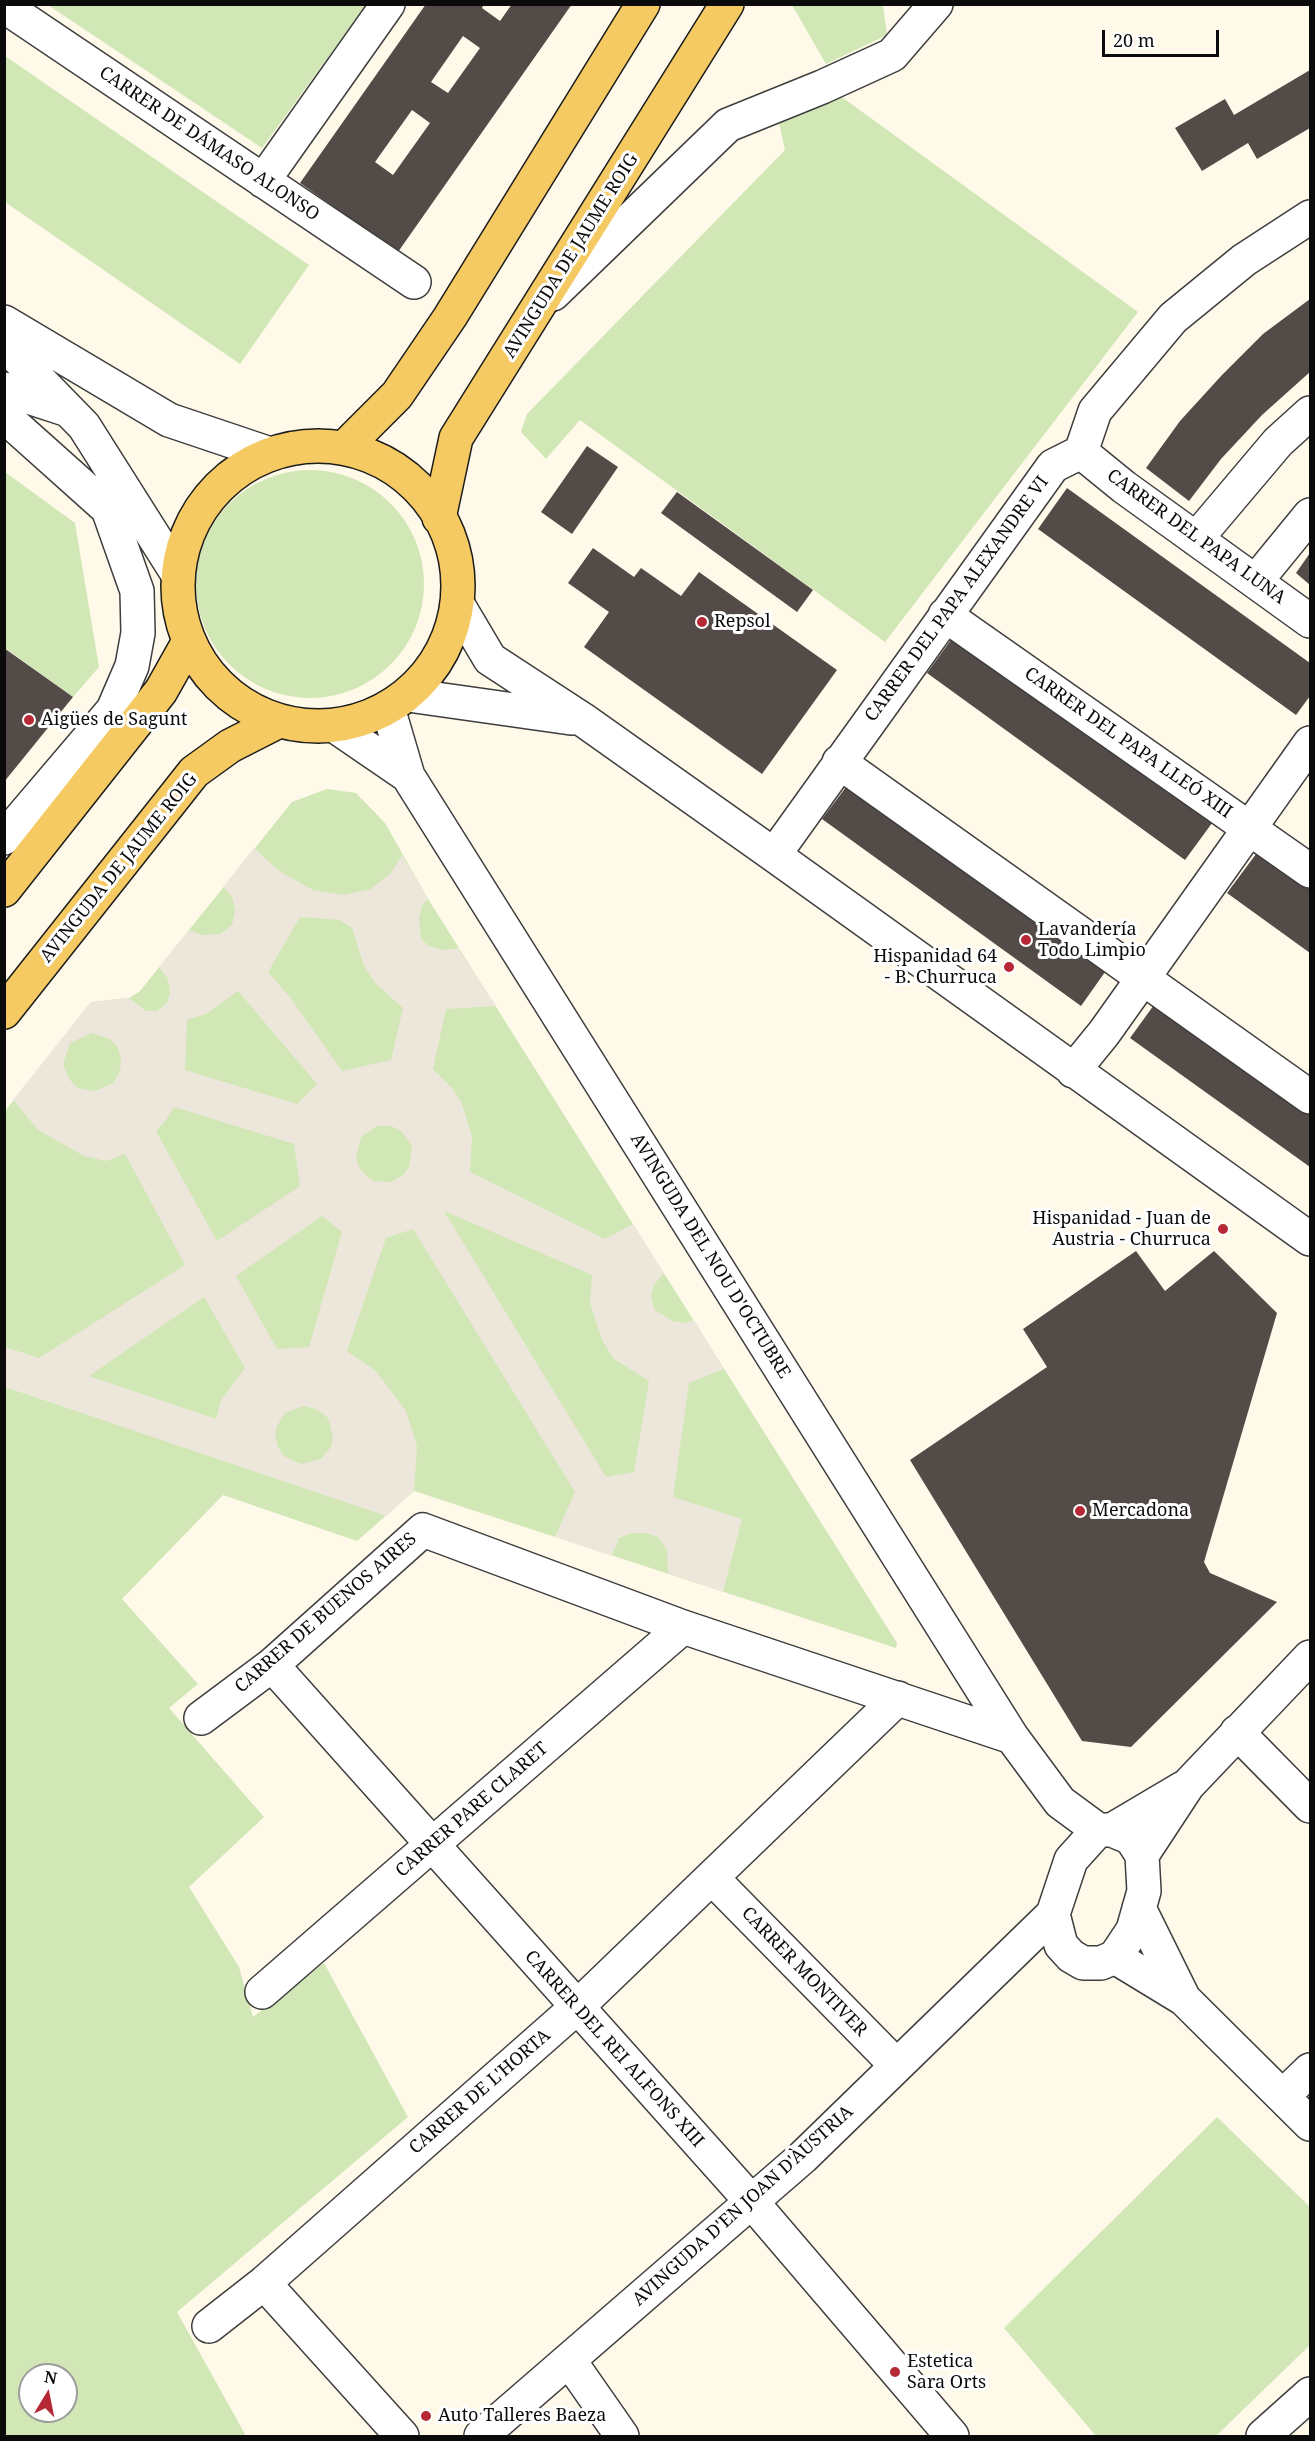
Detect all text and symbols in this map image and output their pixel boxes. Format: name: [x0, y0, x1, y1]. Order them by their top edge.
scale bar: [1105, 18, 1222, 56]
text: 20 m: [1113, 28, 1155, 52]
street label: CARRER DE DÁMASO ALONSO: [95, 62, 323, 226]
street label: AVINGUDA DE JAUME ROIG: [499, 150, 643, 362]
street label: CARRER DEL PAPA LUNA: [1102, 465, 1290, 609]
street label: CARRER DEL PAPA ALEXANDRE VI: [861, 472, 1053, 726]
place label: Repsol: [714, 611, 771, 633]
marker: Repsol: [695, 615, 709, 629]
street label: CARRER DEL PAPA LLEÓ XIII: [1020, 663, 1236, 823]
place label: Aigües de Sagunt: [41, 709, 187, 731]
marker: Aigües de Sagunt: [22, 713, 36, 727]
street label: AVINGUDA DE JAUME ROIG: [36, 769, 202, 967]
place label: Lavandería Todo Limpio: [1038, 919, 1146, 962]
marker: Lavandería Todo Limpio: [1019, 933, 1033, 947]
place label: Hispanidad 64 - B. Churruca: [873, 946, 997, 988]
marker: Hispanidad 64 - B. Churruca: [1002, 960, 1016, 974]
street label: AVINGUDA DEL NOU D'OCTUBRE: [625, 1130, 795, 1382]
place label: Hispanidad - Juan de Austria - Churruca: [1032, 1208, 1211, 1250]
marker: Hispanidad - Juan de Austria - Churruca: [1216, 1222, 1230, 1236]
place label: Mercadona: [1092, 1500, 1189, 1522]
marker: Mercadona: [1073, 1504, 1087, 1518]
street label: CARRER DE BUENOS AIRES: [231, 1528, 421, 1698]
street label: CARRER PARE CLARET: [392, 1738, 552, 1882]
street label: CARRER MONTIVER: [737, 1903, 871, 2041]
street label: CARRER DEL REI ALFONS XIII: [520, 1946, 708, 2152]
street label: CARRER DE L'HORTA: [405, 2025, 555, 2159]
street label: AVINGUDA D'EN JOAN D'ÀUSTRIA: [628, 2101, 858, 2311]
place label: Estetica Sara Orts: [907, 2351, 986, 2394]
north arrow: [18, 2363, 78, 2423]
text: N: [43, 2365, 59, 2389]
marker: Estetica Sara Orts: [888, 2365, 902, 2379]
place label: Auto Talleres Baeza: [438, 2405, 606, 2427]
marker: Auto Talleres Baeza: [419, 2409, 433, 2423]

